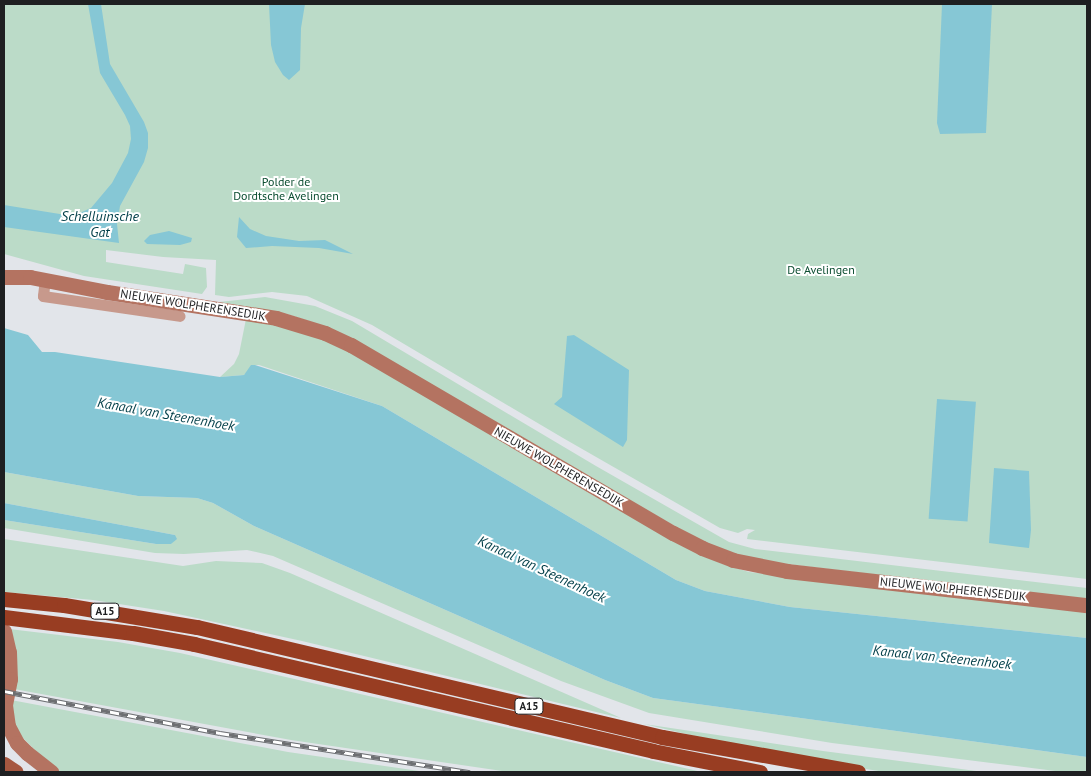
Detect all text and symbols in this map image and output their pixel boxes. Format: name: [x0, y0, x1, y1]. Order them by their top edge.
park label: Polder de Dordtsche Avelingen: [233, 175, 339, 203]
water label: Schelluinsche Gat: [61, 208, 139, 240]
park label: De Avelingen: [787, 263, 855, 277]
street label: NIEUWE WOLPHERENSEDIJK: [119, 286, 267, 324]
water label: Kanaal van Steenenhoek: [96, 394, 236, 434]
street label: NIEUWE WOLPHERENSEDIJK: [492, 424, 626, 510]
water label: Kanaal van Steenenhoek: [475, 532, 609, 606]
street label: NIEUWE WOLPHERENSEDIJK: [879, 574, 1027, 604]
road number: A15: [90, 602, 120, 620]
water label: Kanaal van Steenenhoek: [872, 641, 1012, 673]
road number: A15: [514, 698, 544, 714]

